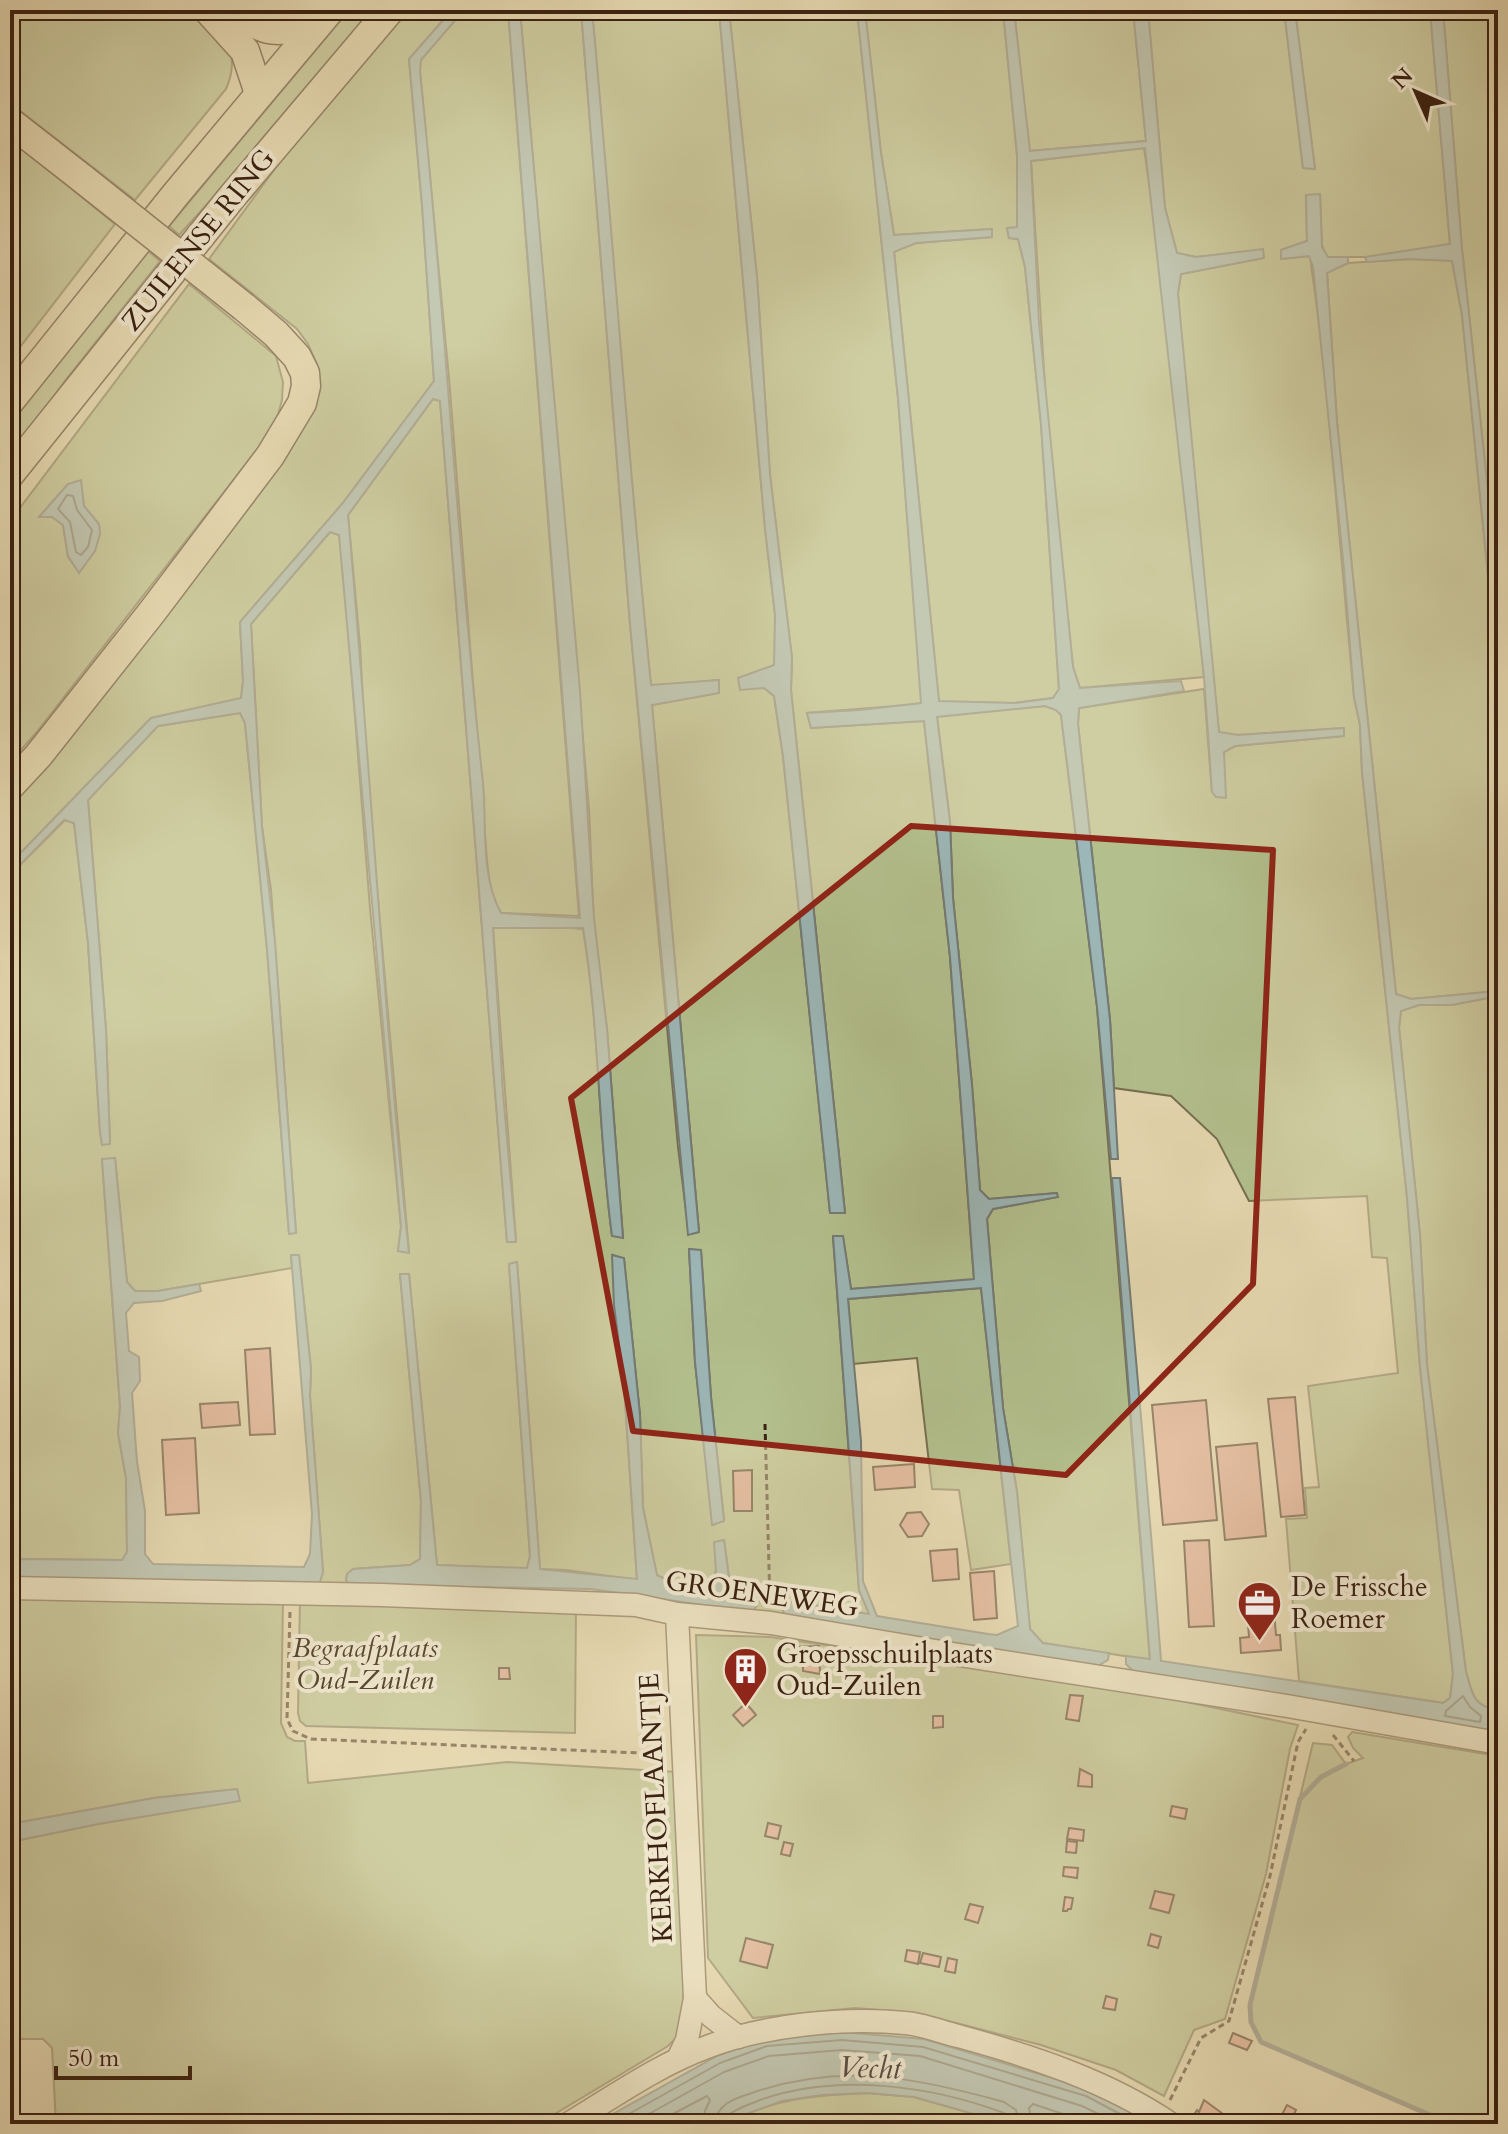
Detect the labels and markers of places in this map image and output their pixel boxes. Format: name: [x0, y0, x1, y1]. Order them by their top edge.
place label: De Frissche Roemer: [1291, 1568, 1428, 1638]
office icon: De Frissche Roemer: [1236, 1579, 1284, 1642]
place label: Groepsschuilplaats Oud-Zuilen: [776, 1635, 993, 1705]
building icon: Groepsschuilplaats Oud-Zuilen: [721, 1646, 769, 1709]

